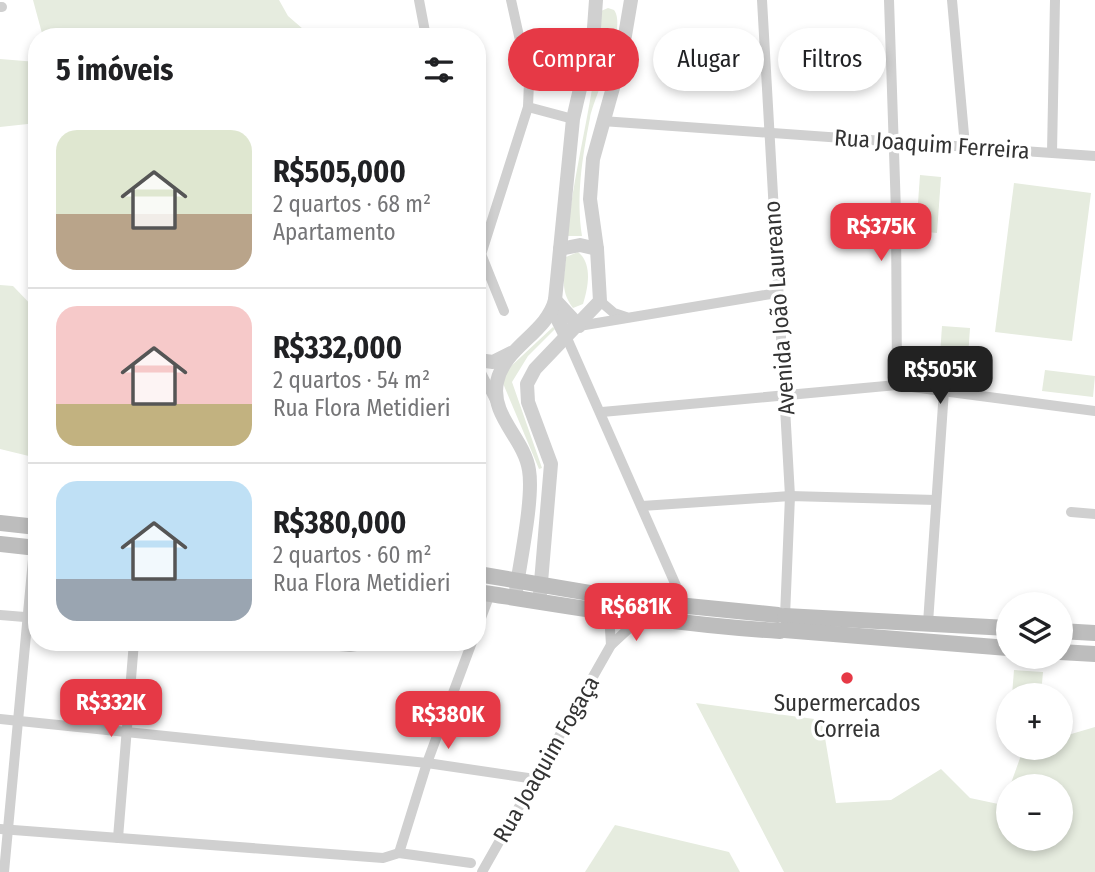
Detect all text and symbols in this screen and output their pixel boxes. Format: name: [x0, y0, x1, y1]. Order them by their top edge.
chip: Comprar: [508, 28, 639, 91]
chip: Alugar: [653, 28, 764, 91]
chip: Filtros: [778, 28, 886, 91]
icon: filters: [420, 51, 458, 89]
text: 5 imóveis: [56, 52, 173, 88]
street label: Rua Joaquim Ferreira: [833, 123, 1031, 165]
text: R$505,000: [273, 154, 406, 190]
icon: home: [112, 158, 196, 242]
text: 2 quartos · 68 m²: [273, 190, 431, 218]
street label: Avenida João Laureano: [758, 200, 800, 416]
pin: R$375K: [824, 204, 938, 263]
text: R$375K: [846, 212, 916, 240]
text: Apartamento: [273, 218, 396, 246]
text: R$332,000: [273, 330, 402, 366]
icon: home: [112, 334, 196, 418]
pin: R$505K: [883, 346, 997, 406]
text: R$505K: [904, 355, 976, 383]
text: 2 quartos · 54 m²: [273, 366, 430, 394]
text: Rua Flora Metidieri: [273, 394, 450, 422]
text: R$380,000: [273, 505, 406, 541]
icon: home: [112, 509, 196, 593]
text: 2 quartos · 60 m²: [273, 541, 432, 569]
text: Rua Flora Metidieri: [273, 569, 450, 597]
pin: R$681K: [579, 584, 693, 643]
text: R$681K: [601, 592, 671, 620]
map controls: [996, 592, 1073, 851]
button: layers: [996, 592, 1073, 669]
marker: Supermercados Correia: [839, 670, 855, 686]
street label: Rua Joaquim Fogaça: [487, 671, 605, 847]
pin: R$332K: [54, 680, 168, 739]
button: +: [996, 683, 1073, 760]
text: R$332K: [76, 688, 146, 716]
place label: Supermercados Correia: [774, 689, 920, 743]
pin: R$380K: [391, 692, 505, 751]
text: R$380K: [411, 700, 485, 728]
button: −: [996, 774, 1073, 851]

